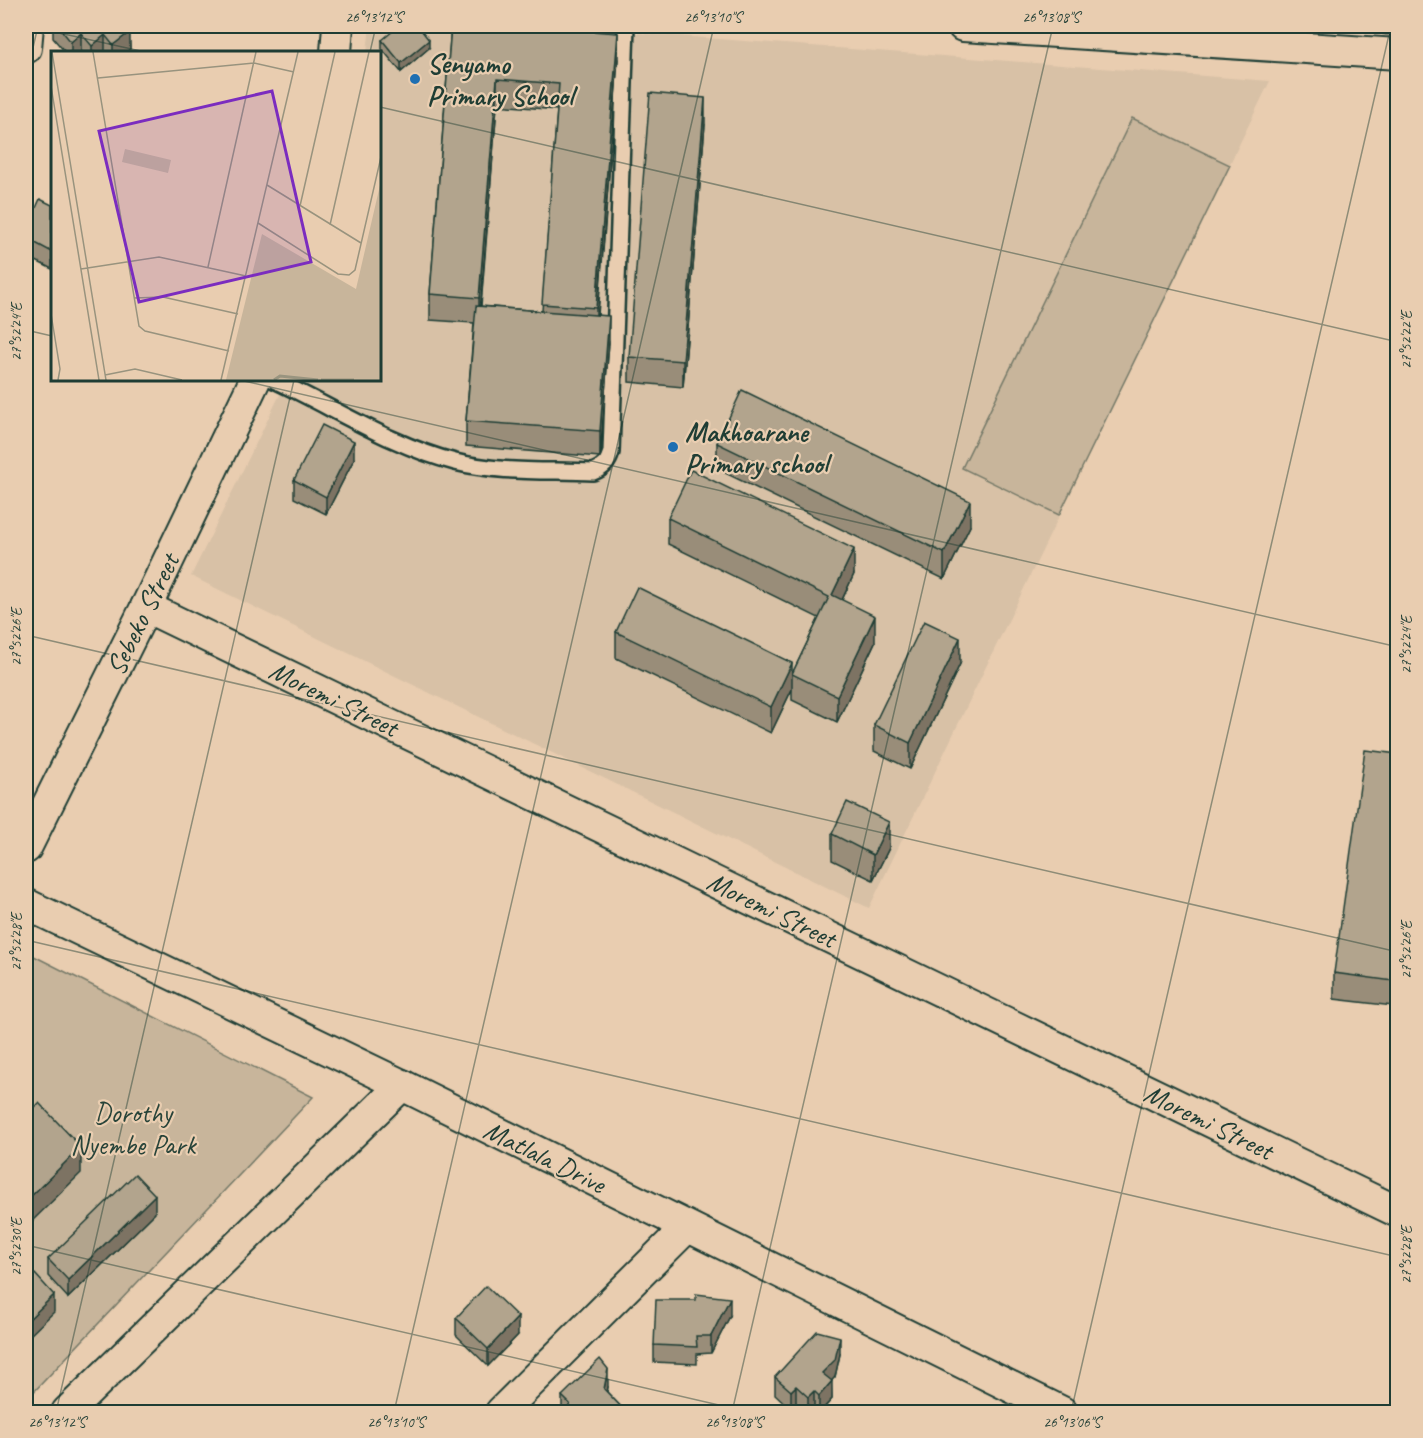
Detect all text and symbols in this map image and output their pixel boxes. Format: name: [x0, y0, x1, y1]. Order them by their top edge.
text: 26°13'12"S: [345, 8, 405, 27]
text: 26°13'10"S: [684, 8, 744, 27]
text: 26°13'08"S: [1022, 8, 1082, 27]
place label: Senyamo Primary School: [427, 46, 579, 113]
inset map: [51, 51, 381, 381]
marker: Senyamo Primary School: [408, 72, 422, 86]
text: 27°52'24"E: [7, 301, 26, 361]
text: 27°52'22"E: [1397, 309, 1416, 369]
place label: Makhoarane Primary school: [685, 414, 833, 481]
marker: Makhoarane Primary school: [666, 440, 680, 454]
street label: Sebeko Street: [98, 545, 188, 681]
text: 27°52'26"E: [7, 606, 26, 666]
text: 27°52'24"E: [1397, 614, 1416, 674]
street label: Moremi Street: [264, 652, 406, 746]
street label: Moremi Street: [702, 863, 844, 957]
text: 27°52'28"E: [7, 911, 26, 971]
text: 27°52'26"E: [1397, 919, 1416, 979]
street label: Moremi Street: [1139, 1075, 1281, 1169]
park label: Dorothy Nyembe Park: [71, 1095, 197, 1162]
street label: Matlala Drive: [478, 1112, 613, 1202]
text: 27°52'30"E: [7, 1216, 26, 1276]
text: 27°52'28"E: [1397, 1224, 1416, 1284]
text: 26°13'12"S: [28, 1413, 88, 1432]
text: 26°13'10"S: [367, 1413, 427, 1432]
text: 26°13'08"S: [705, 1413, 765, 1432]
text: 26°13'06"S: [1043, 1413, 1103, 1432]

